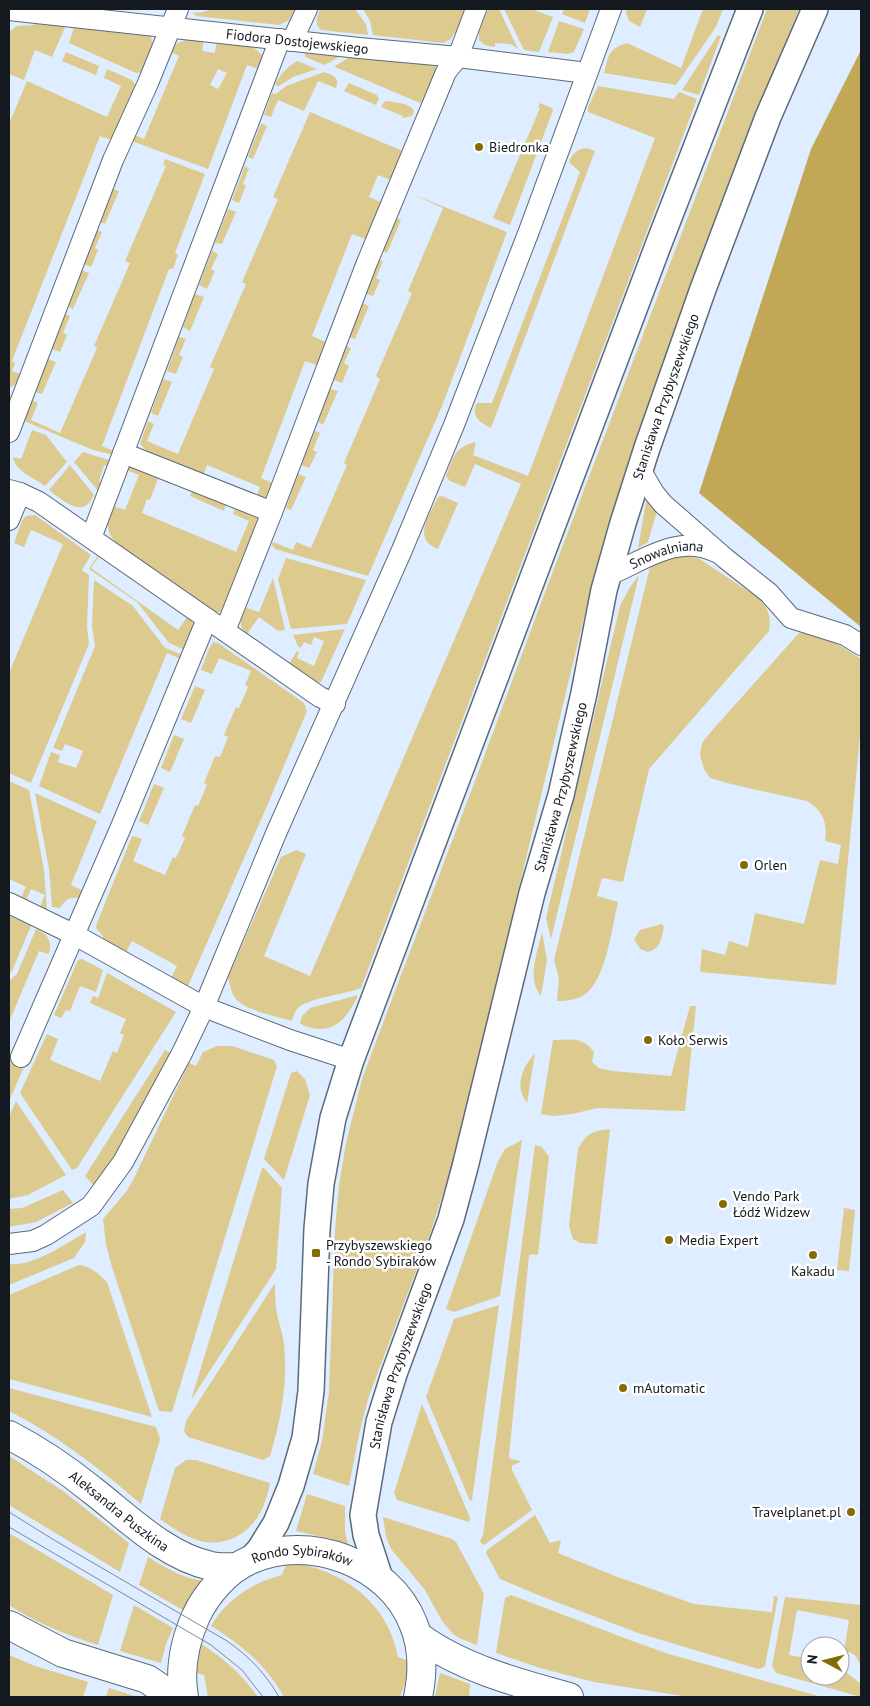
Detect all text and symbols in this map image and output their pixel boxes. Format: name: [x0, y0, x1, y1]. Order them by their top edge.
street label: Fiodora Dostojewskiego: [225, 25, 369, 58]
place label: Biedronka: [489, 138, 549, 156]
marker: Biedronka: [473, 141, 485, 153]
street label: Stanisława Przybyszewskiego: [628, 311, 703, 482]
street label: Snowalniana: [626, 536, 705, 573]
street label: Stanisława Przybyszewskiego: [530, 700, 591, 874]
place label: Orlen: [754, 856, 787, 874]
marker: Orlen: [738, 859, 750, 871]
place label: Koło Serwis: [658, 1031, 728, 1049]
marker: Koło Serwis: [642, 1034, 654, 1046]
place label: Vendo Park Łódź Widzew: [732, 1187, 811, 1221]
marker: Vendo Park Łódź Widzew: [717, 1198, 729, 1210]
place label: Media Expert: [679, 1231, 759, 1249]
marker: Media Expert: [663, 1234, 675, 1246]
place label: Przybyszewskiego - Rondo Sybiraków: [326, 1236, 437, 1270]
marker: Przybyszewskiego - Rondo Sybiraków: [310, 1247, 322, 1259]
marker: Kakadu: [807, 1249, 819, 1261]
place label: Kakadu: [791, 1262, 835, 1280]
street label: Stanisława Przybyszewskiego: [366, 1280, 436, 1450]
place label: mAutomatic: [633, 1379, 705, 1397]
marker: mAutomatic: [617, 1382, 629, 1394]
street label: Aleksandra Puszkina: [66, 1467, 172, 1556]
place label: Travelplanet.pl: [752, 1503, 841, 1521]
marker: Travelplanet.pl: [845, 1506, 857, 1518]
street label: Rondo Sybiraków: [249, 1541, 356, 1570]
north arrow: [800, 1636, 850, 1686]
text: N: [803, 1654, 822, 1665]

